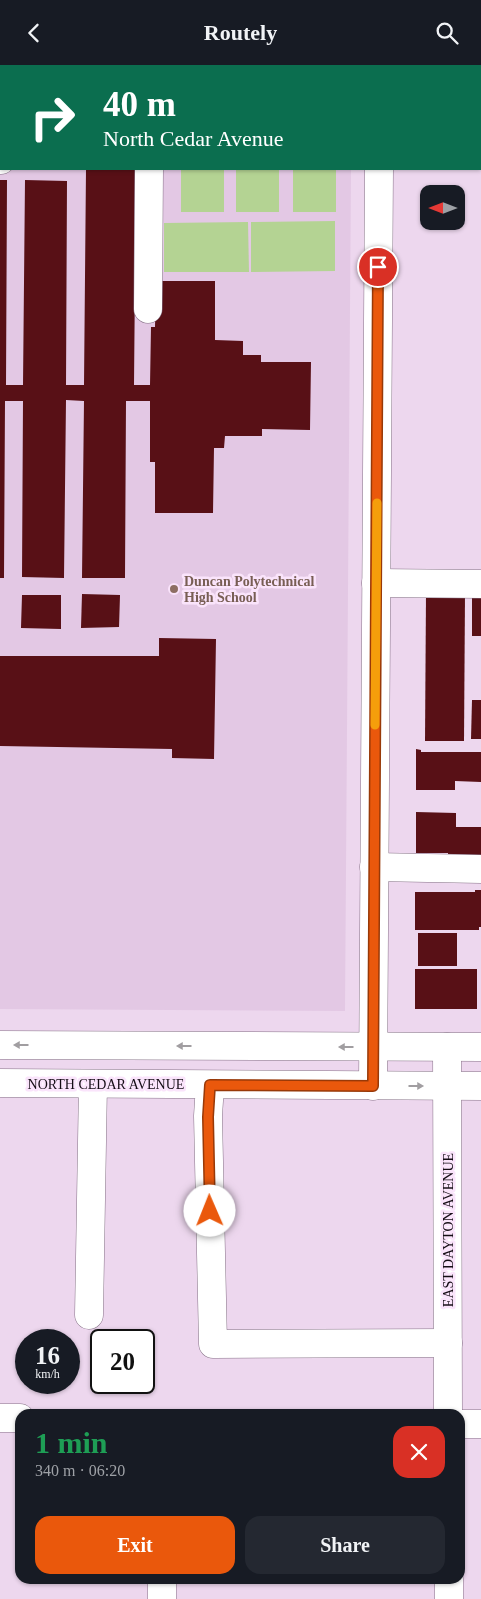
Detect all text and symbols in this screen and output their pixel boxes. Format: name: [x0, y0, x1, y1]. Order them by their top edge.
icon: back: [20, 19, 48, 47]
icon: search: [433, 19, 461, 47]
text: Routely: [204, 20, 277, 45]
icon: right: [20, 85, 85, 150]
text: 40 m: [103, 85, 176, 124]
text: North Cedar Avenue: [103, 126, 283, 151]
north arrow: [420, 185, 465, 230]
map controls: [420, 185, 465, 230]
pin: [357, 246, 399, 288]
icon: arrive: [364, 253, 392, 281]
place label: Duncan Polytechnical High School: [184, 574, 314, 605]
marker: Duncan Polytechnical High School: [168, 583, 180, 595]
one-way arrow: [13, 1041, 29, 1049]
one-way arrow: [175, 1042, 191, 1050]
one-way arrow: [338, 1043, 354, 1051]
street label: NORTH CEDAR AVENUE: [28, 1077, 184, 1092]
one-way arrow: [408, 1082, 424, 1090]
street label: EAST DAYTON AVENUE: [441, 1153, 456, 1307]
position arrow: [183, 1184, 235, 1236]
speed limit sign: 20: [90, 1329, 155, 1394]
text: 16: [35, 1342, 60, 1369]
text: km/h: [35, 1367, 60, 1381]
text: 1 min: [35, 1426, 108, 1459]
button: close: [393, 1426, 445, 1478]
text: 340 m · 06:20: [35, 1462, 125, 1479]
button: Exit: [35, 1516, 235, 1574]
button: Share: [245, 1516, 445, 1574]

